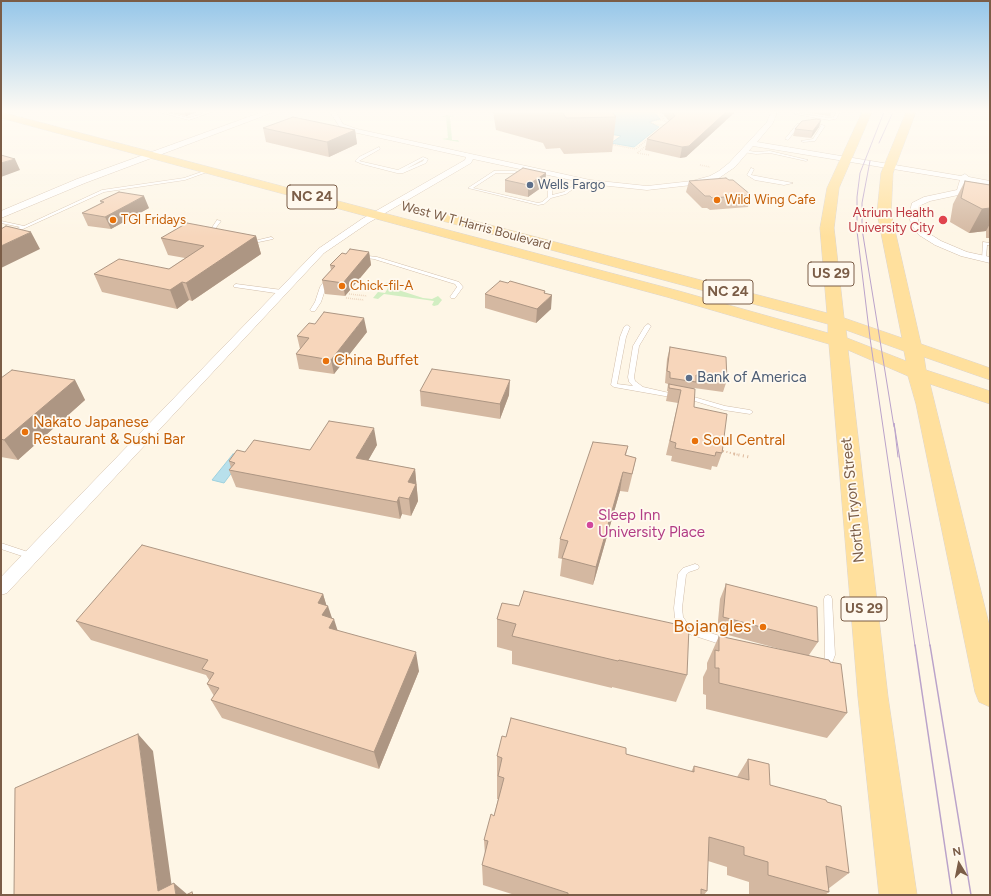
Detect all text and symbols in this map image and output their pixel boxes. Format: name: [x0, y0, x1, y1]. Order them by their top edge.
place label: Wells Fargo: [538, 177, 605, 193]
marker: Wells Fargo: [525, 180, 535, 190]
road number: NC 24: [287, 185, 337, 209]
place label: Wild Wing Cafe: [725, 192, 816, 208]
marker: Wild Wing Cafe: [712, 195, 722, 205]
street label: West W T Harris Boulevard: [399, 198, 553, 254]
place label: Atrium Health University City: [848, 205, 934, 236]
place label: TGI Fridays: [121, 212, 186, 228]
marker: Atrium Health University City: [937, 214, 949, 226]
marker: TGI Fridays: [108, 215, 118, 225]
road number: US 29: [808, 262, 854, 286]
place label: Chick-fil-A: [350, 278, 413, 294]
road number: NC 24: [703, 280, 753, 304]
marker: Chick-fil-A: [337, 281, 347, 291]
place label: China Buffet: [334, 352, 419, 370]
marker: China Buffet: [321, 356, 331, 366]
place label: Bank of America: [697, 369, 807, 387]
marker: Bank of America: [684, 373, 694, 383]
place label: Nakato Japanese Restaurant & Sushi Bar: [33, 414, 185, 449]
marker: Nakato Japanese Restaurant & Sushi Bar: [20, 427, 30, 437]
place label: Soul Central: [703, 432, 785, 450]
marker: Soul Central: [690, 436, 700, 446]
street label: North Tryon Street: [837, 436, 869, 564]
place label: Sleep Inn University Place: [598, 507, 705, 542]
marker: Sleep Inn University Place: [585, 520, 595, 530]
road number: US 29: [841, 597, 887, 621]
place label: Bojangles': [673, 616, 755, 638]
marker: Bojangles': [758, 622, 768, 632]
north arrow: [939, 844, 979, 884]
text: N: [951, 845, 962, 859]

